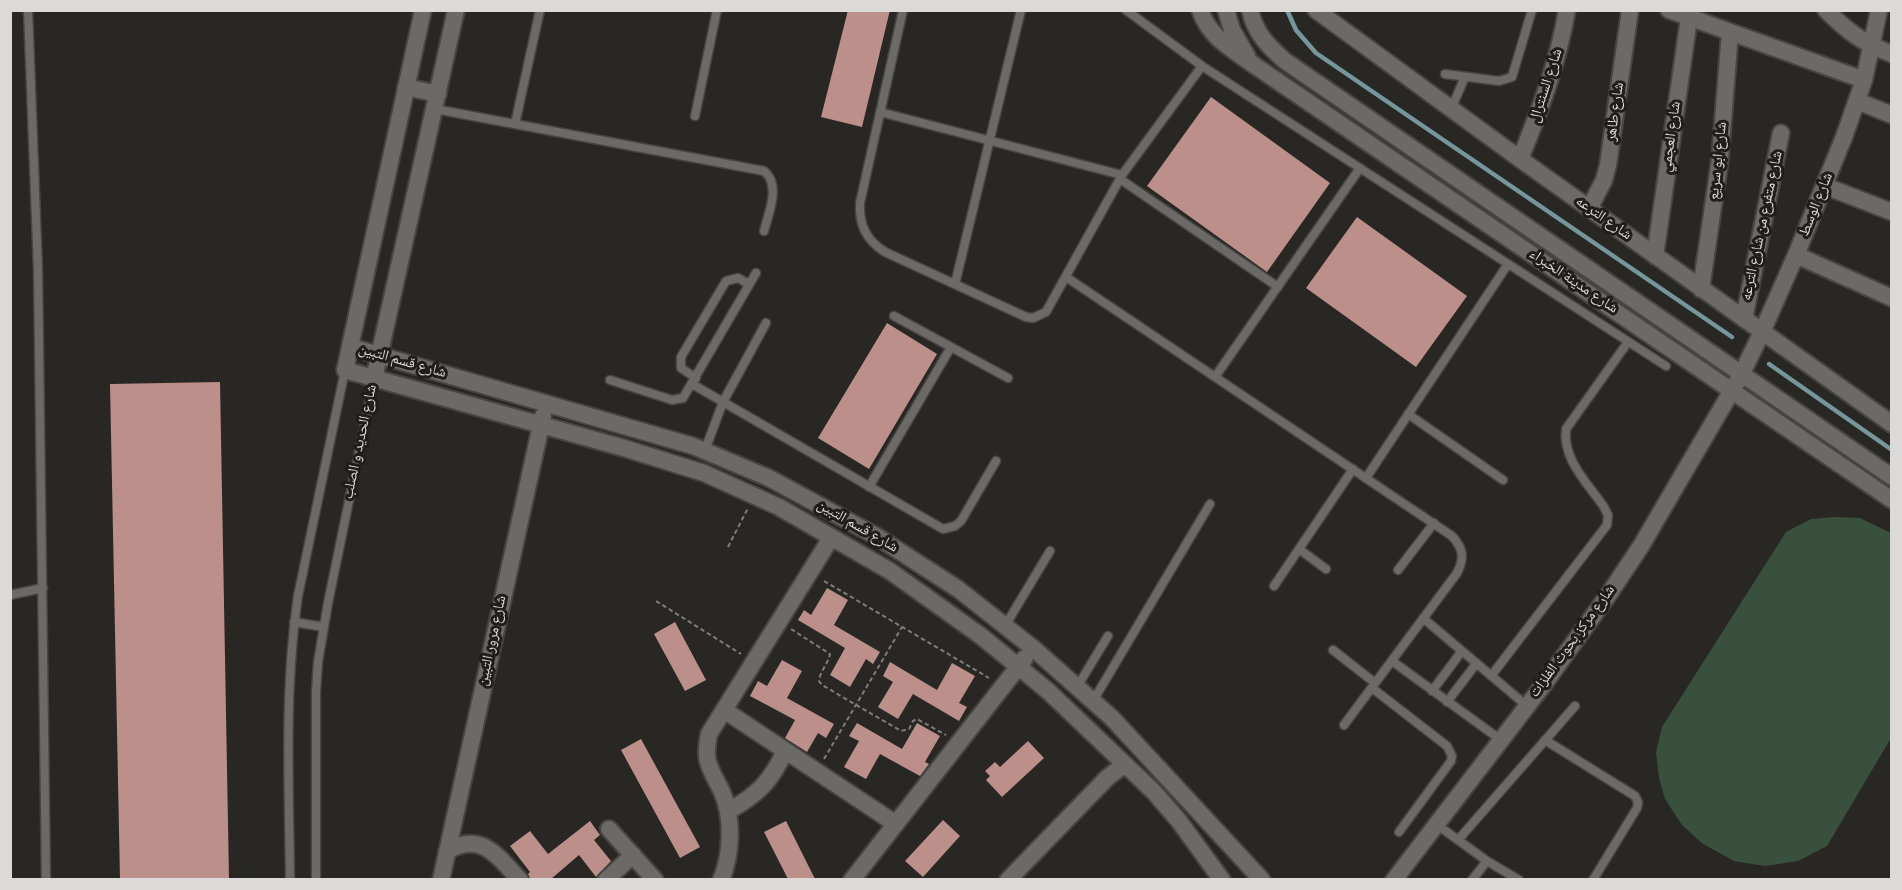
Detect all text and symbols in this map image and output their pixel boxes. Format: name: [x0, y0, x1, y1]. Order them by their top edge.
street label: شارع السنترال: [1527, 47, 1567, 125]
street label: شارع طاهر: [1603, 81, 1629, 143]
street label: شارع العجمي: [1658, 100, 1686, 174]
street label: شارع ابو سريع: [1706, 121, 1732, 201]
street label: شارع متفرع من شارع الترعه: [1738, 150, 1788, 302]
street label: شارع الوسط: [1796, 170, 1838, 240]
street label: شارع الترعه: [1571, 193, 1635, 245]
street label: شارع مدينة الخبراء: [1525, 246, 1621, 318]
street label: شارع قسم التبين: [356, 341, 448, 383]
street label: شارع الحديد و الصلب: [340, 383, 382, 501]
street label: شارع قسم التبين: [813, 497, 901, 557]
street label: شارع مركز بحوث الفلزات: [1526, 582, 1620, 702]
street label: شارع مرور التبين: [475, 594, 511, 688]

